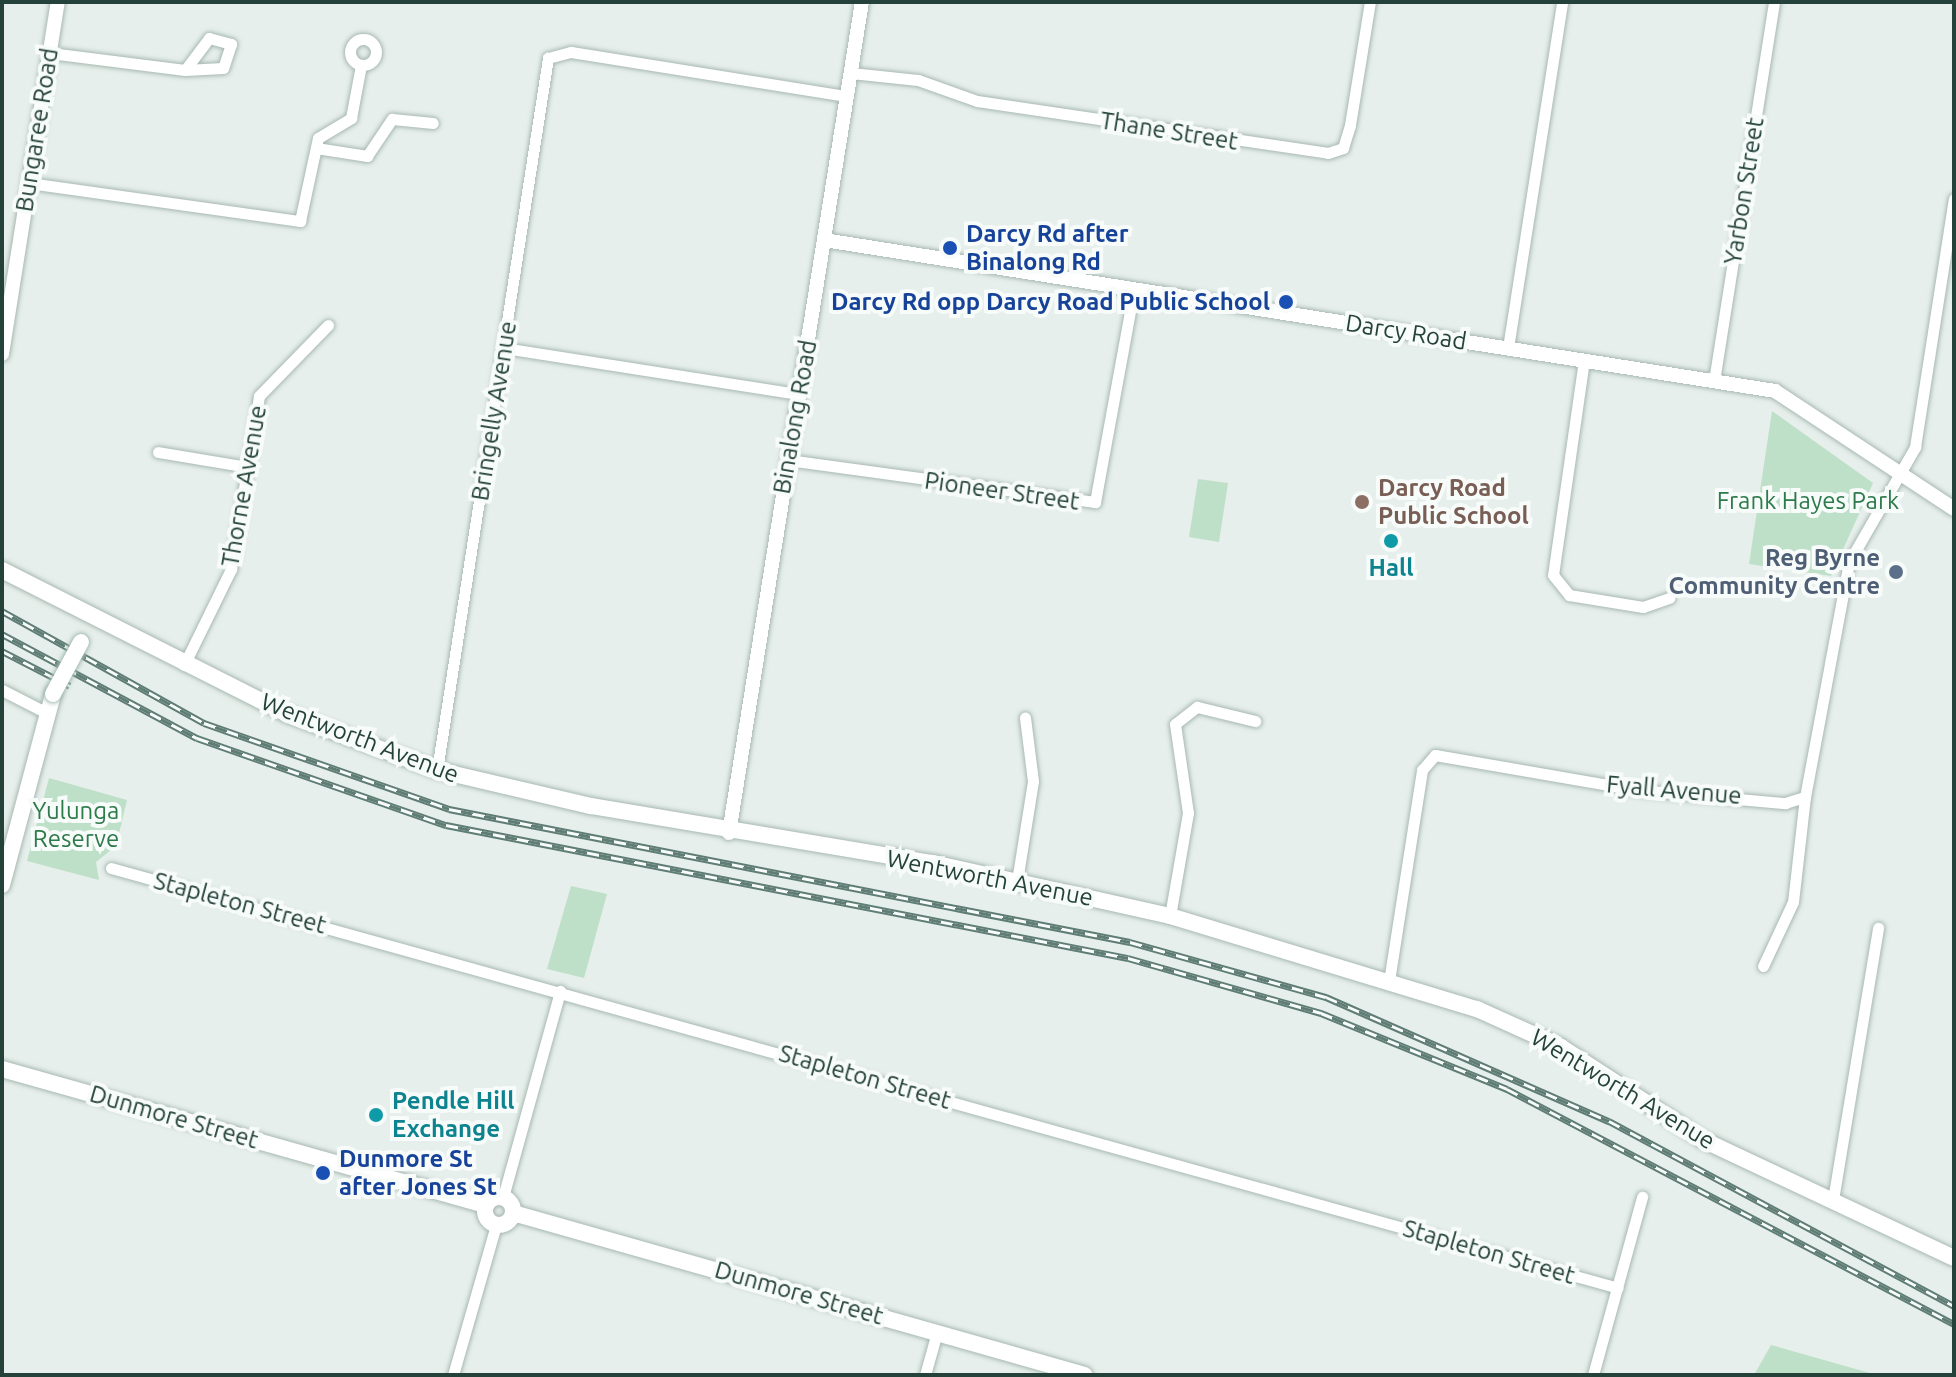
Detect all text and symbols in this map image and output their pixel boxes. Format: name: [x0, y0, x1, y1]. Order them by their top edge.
street label: Bungaree Road: [10, 46, 64, 214]
street label: Thane Street: [1098, 106, 1240, 156]
street label: Yarbon Street: [1718, 115, 1770, 267]
place label: Darcy Rd after Binalong Rd: [966, 220, 1129, 276]
marker: Darcy Rd after Binalong Rd: [941, 239, 959, 257]
place label: Darcy Rd opp Darcy Road Public School: [831, 288, 1270, 316]
marker: Darcy Rd opp Darcy Road Public School: [1277, 293, 1295, 311]
street label: Darcy Road: [1343, 308, 1469, 356]
street label: Bringelly Avenue: [466, 319, 522, 503]
street label: Binalong Road: [767, 338, 823, 496]
street label: Thorne Avenue: [216, 403, 272, 569]
street label: Pioneer Street: [923, 466, 1081, 516]
place label: Darcy Road Public School: [1378, 474, 1529, 530]
park label: Frank Hayes Park: [1717, 487, 1899, 515]
marker: Darcy Road Public School: [1353, 493, 1371, 511]
marker: Hall: [1382, 532, 1400, 550]
place label: Reg Byrne Community Centre: [1669, 544, 1880, 600]
place label: Hall: [1369, 554, 1413, 582]
marker: Reg Byrne Community Centre: [1887, 563, 1905, 581]
street label: Wentworth Avenue: [257, 687, 463, 789]
street label: Fyall Avenue: [1605, 770, 1743, 810]
park label: Yulunga Reserve: [33, 797, 119, 853]
street label: Wentworth Avenue: [884, 844, 1096, 912]
street label: Stapleton Street: [151, 866, 329, 940]
street label: Wentworth Avenue: [1526, 1023, 1720, 1155]
street label: Stapleton Street: [776, 1039, 954, 1115]
street label: Dunmore Street: [86, 1079, 262, 1155]
place label: Pendle Hill Exchange: [392, 1087, 514, 1143]
marker: Pendle Hill Exchange: [367, 1106, 385, 1124]
place label: Dunmore St after Jones St: [339, 1145, 497, 1201]
marker: Dunmore St after Jones St: [314, 1164, 332, 1182]
street label: Stapleton Street: [1400, 1214, 1578, 1290]
street label: Dunmore Street: [711, 1255, 887, 1331]

